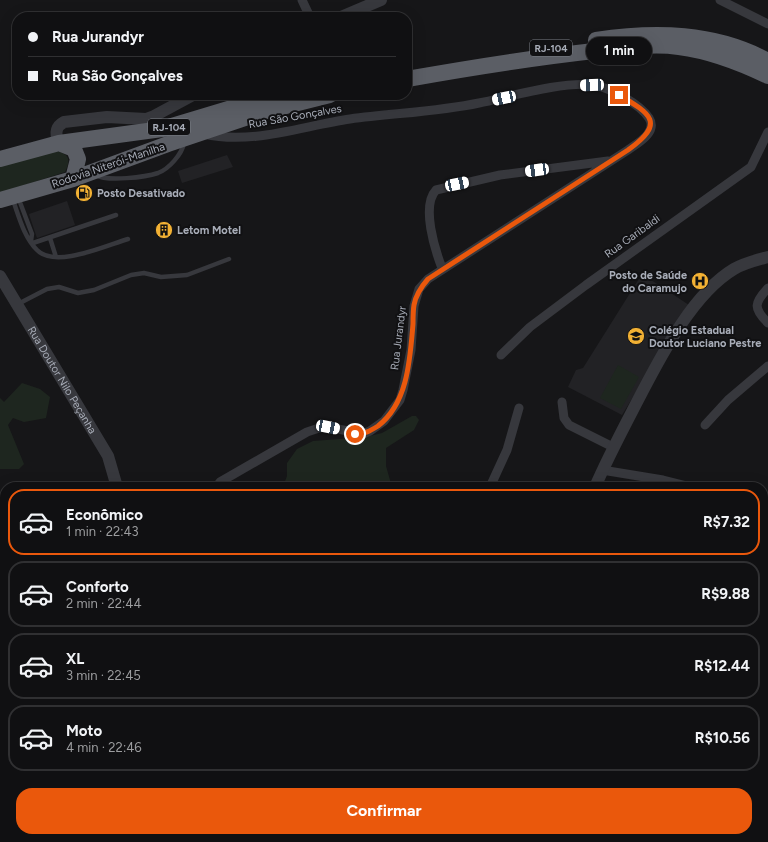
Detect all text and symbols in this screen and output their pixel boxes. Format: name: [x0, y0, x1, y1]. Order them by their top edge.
text: Rua Jurandyr: [52, 28, 144, 46]
callout: 1 min: [586, 37, 652, 65]
road number: RJ-104: [530, 40, 572, 56]
text: 1 min: [604, 43, 634, 58]
text: Rua São Gonçalves: [52, 67, 183, 85]
car: [580, 79, 604, 91]
route end: [610, 86, 628, 104]
car: [491, 90, 517, 106]
street label: Rua São Gonçalves: [247, 102, 343, 131]
road number: RJ-104: [148, 119, 190, 135]
street label: Rodovia Niterói-Manilha: [50, 140, 166, 191]
car: [524, 162, 550, 178]
car: [444, 176, 470, 192]
fuel station icon: Posto Desativado: [74, 183, 94, 203]
place label: Posto Desativado: [97, 187, 186, 200]
street label: Rua Garibaldi: [602, 212, 662, 261]
building icon: Letom Motel: [154, 220, 174, 240]
place label: Letom Motel: [177, 224, 241, 237]
place label: Posto de Saúde do Caramujo: [609, 269, 688, 295]
hospital icon: Posto de Saúde do Caramujo: [690, 271, 710, 291]
street label: Rua Jurandyr: [388, 305, 409, 371]
street label: Rua Doutor Nilo Peçanha: [25, 324, 99, 436]
place label: Colégio Estadual Doutor Luciano Pestre: [649, 324, 761, 350]
school or university icon: Colégio Estadual Doutor Luciano Pestre: [626, 326, 646, 346]
car: [315, 419, 341, 435]
route start: [346, 425, 364, 443]
icon: car: [18, 504, 54, 540]
text: Econômico: [66, 506, 143, 524]
text: R$7.32: [703, 513, 750, 531]
text: 1 min · 22:43: [66, 524, 139, 539]
icon: car: [18, 576, 54, 612]
text: Conforto: [66, 578, 129, 596]
text: R$9.88: [701, 585, 750, 603]
text: 2 min · 22:44: [66, 596, 142, 611]
icon: car: [18, 648, 54, 684]
text: XL: [66, 650, 84, 668]
text: R$12.44: [694, 657, 750, 675]
text: 3 min · 22:45: [66, 668, 141, 683]
icon: car: [18, 720, 54, 756]
text: Moto: [66, 722, 102, 740]
text: R$10.56: [695, 729, 750, 747]
text: 4 min · 22:46: [66, 740, 142, 755]
button: Confirmar: [16, 788, 752, 834]

